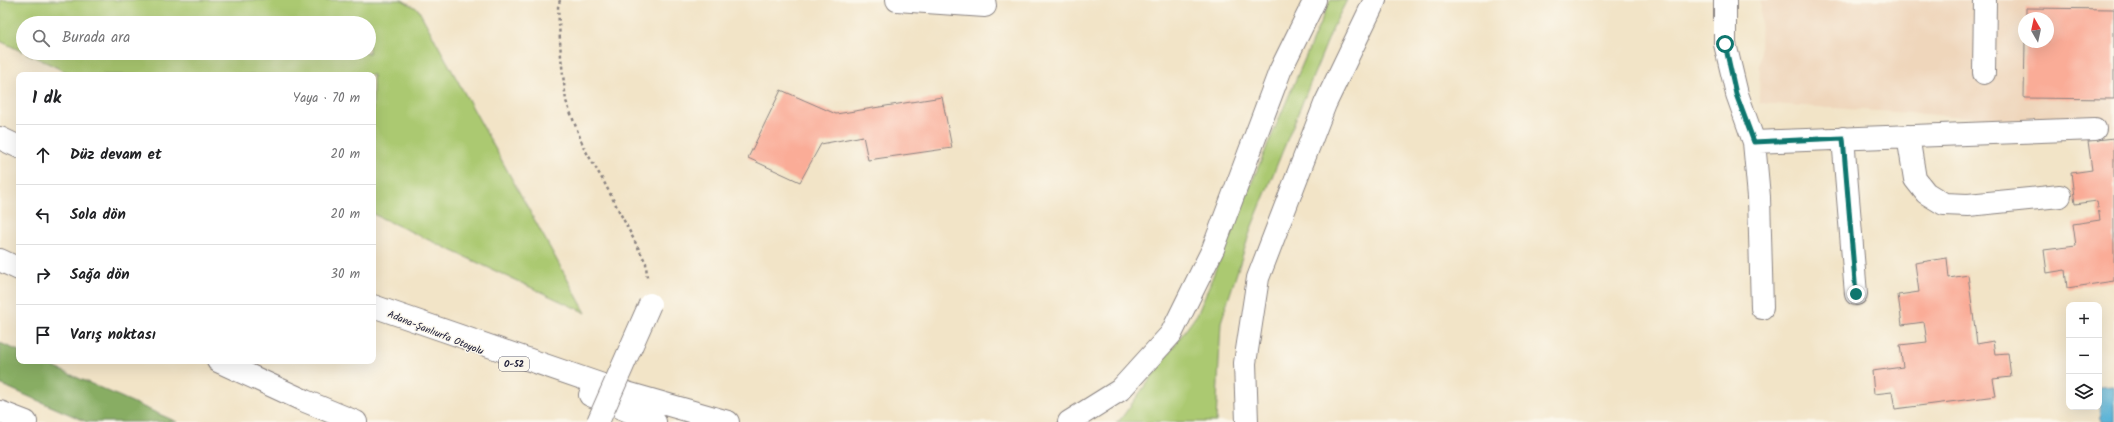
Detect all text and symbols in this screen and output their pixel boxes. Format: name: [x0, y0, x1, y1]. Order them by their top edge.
north arrow: [2018, 12, 2054, 48]
search box: [16, 16, 376, 60]
text: Burada ara: [62, 26, 130, 50]
icon: search: [30, 27, 52, 49]
route start: [1716, 35, 1734, 53]
text: 1 dk: [32, 85, 61, 112]
text: Yaya · 70 m: [293, 88, 360, 109]
text: Düz devam et: [70, 143, 162, 167]
icon: ahead: [32, 144, 54, 166]
text: 20 m: [330, 144, 360, 165]
text: Sola dön: [70, 203, 126, 227]
icon: left: [32, 204, 54, 226]
text: 20 m: [330, 204, 360, 225]
text: Sağa dön: [70, 263, 130, 287]
icon: right: [32, 264, 54, 286]
text: 30 m: [331, 264, 360, 285]
route end: [1847, 285, 1865, 303]
map controls: [2066, 302, 2102, 410]
button: +: [2066, 302, 2102, 338]
street label: Adana-Şanlıurfa Otoyolu: [385, 306, 486, 360]
text: Varış noktası: [70, 323, 156, 347]
icon: arrive: [32, 324, 54, 346]
button: −: [2066, 338, 2102, 374]
road number: O-52: [499, 357, 529, 371]
button: layers: [2066, 374, 2102, 410]

